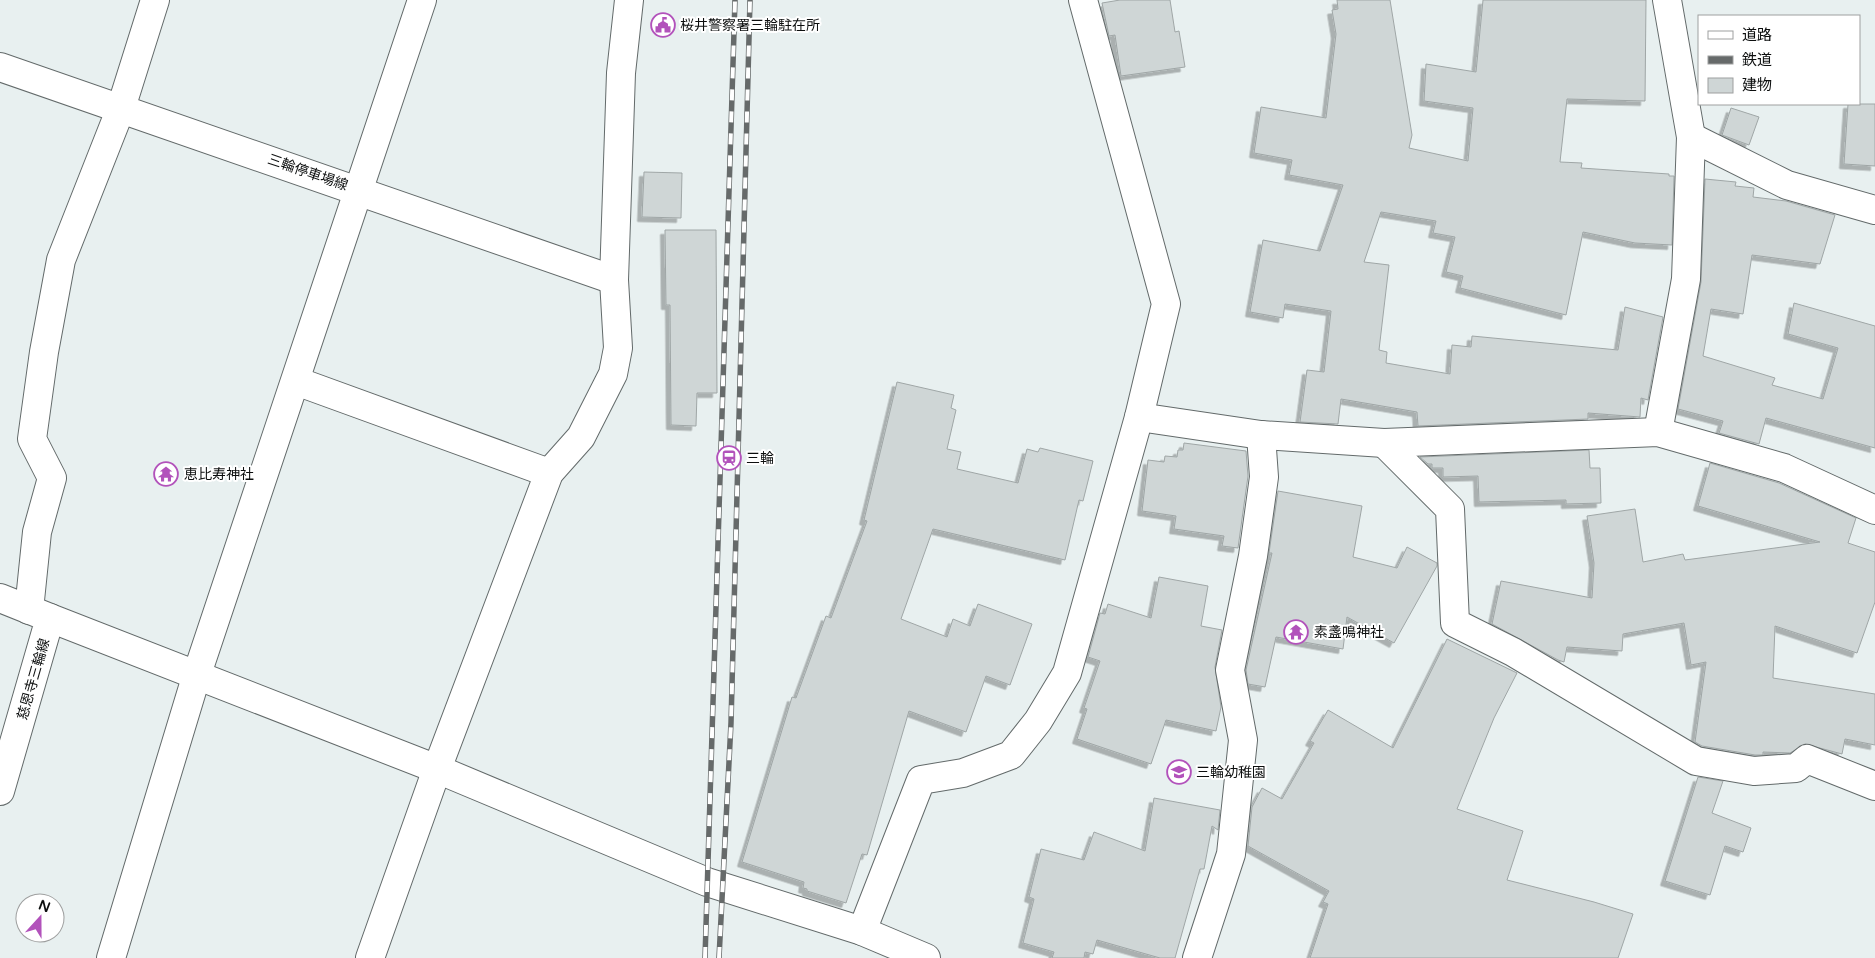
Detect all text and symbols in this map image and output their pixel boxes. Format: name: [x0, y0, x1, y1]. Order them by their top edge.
public building icon: 桜井警察署三輪駐在所: [650, 12, 676, 38]
legend: [1698, 15, 1860, 105]
place label: 桜井警察署三輪駐在所: [680, 17, 820, 34]
text: 道路: [1742, 26, 1772, 44]
text: 鉄道: [1742, 51, 1772, 69]
text: 建物: [1742, 76, 1772, 94]
street label: 三輪停車場線: [265, 151, 350, 194]
station icon: 三輪: [716, 445, 742, 471]
place label: 三輪: [746, 450, 774, 467]
temple icon: 恵比寿神社: [153, 461, 179, 487]
place label: 恵比寿神社: [184, 466, 254, 483]
temple icon: 素盞鳴神社: [1283, 619, 1309, 645]
place label: 素盞鳴神社: [1314, 624, 1384, 641]
street label: 慈恩寺三輪線: [14, 636, 53, 722]
school or university icon: 三輪幼稚園: [1166, 759, 1192, 785]
place label: 三輪幼稚園: [1196, 764, 1266, 781]
north arrow: [15, 893, 65, 943]
text: N: [36, 896, 53, 916]

